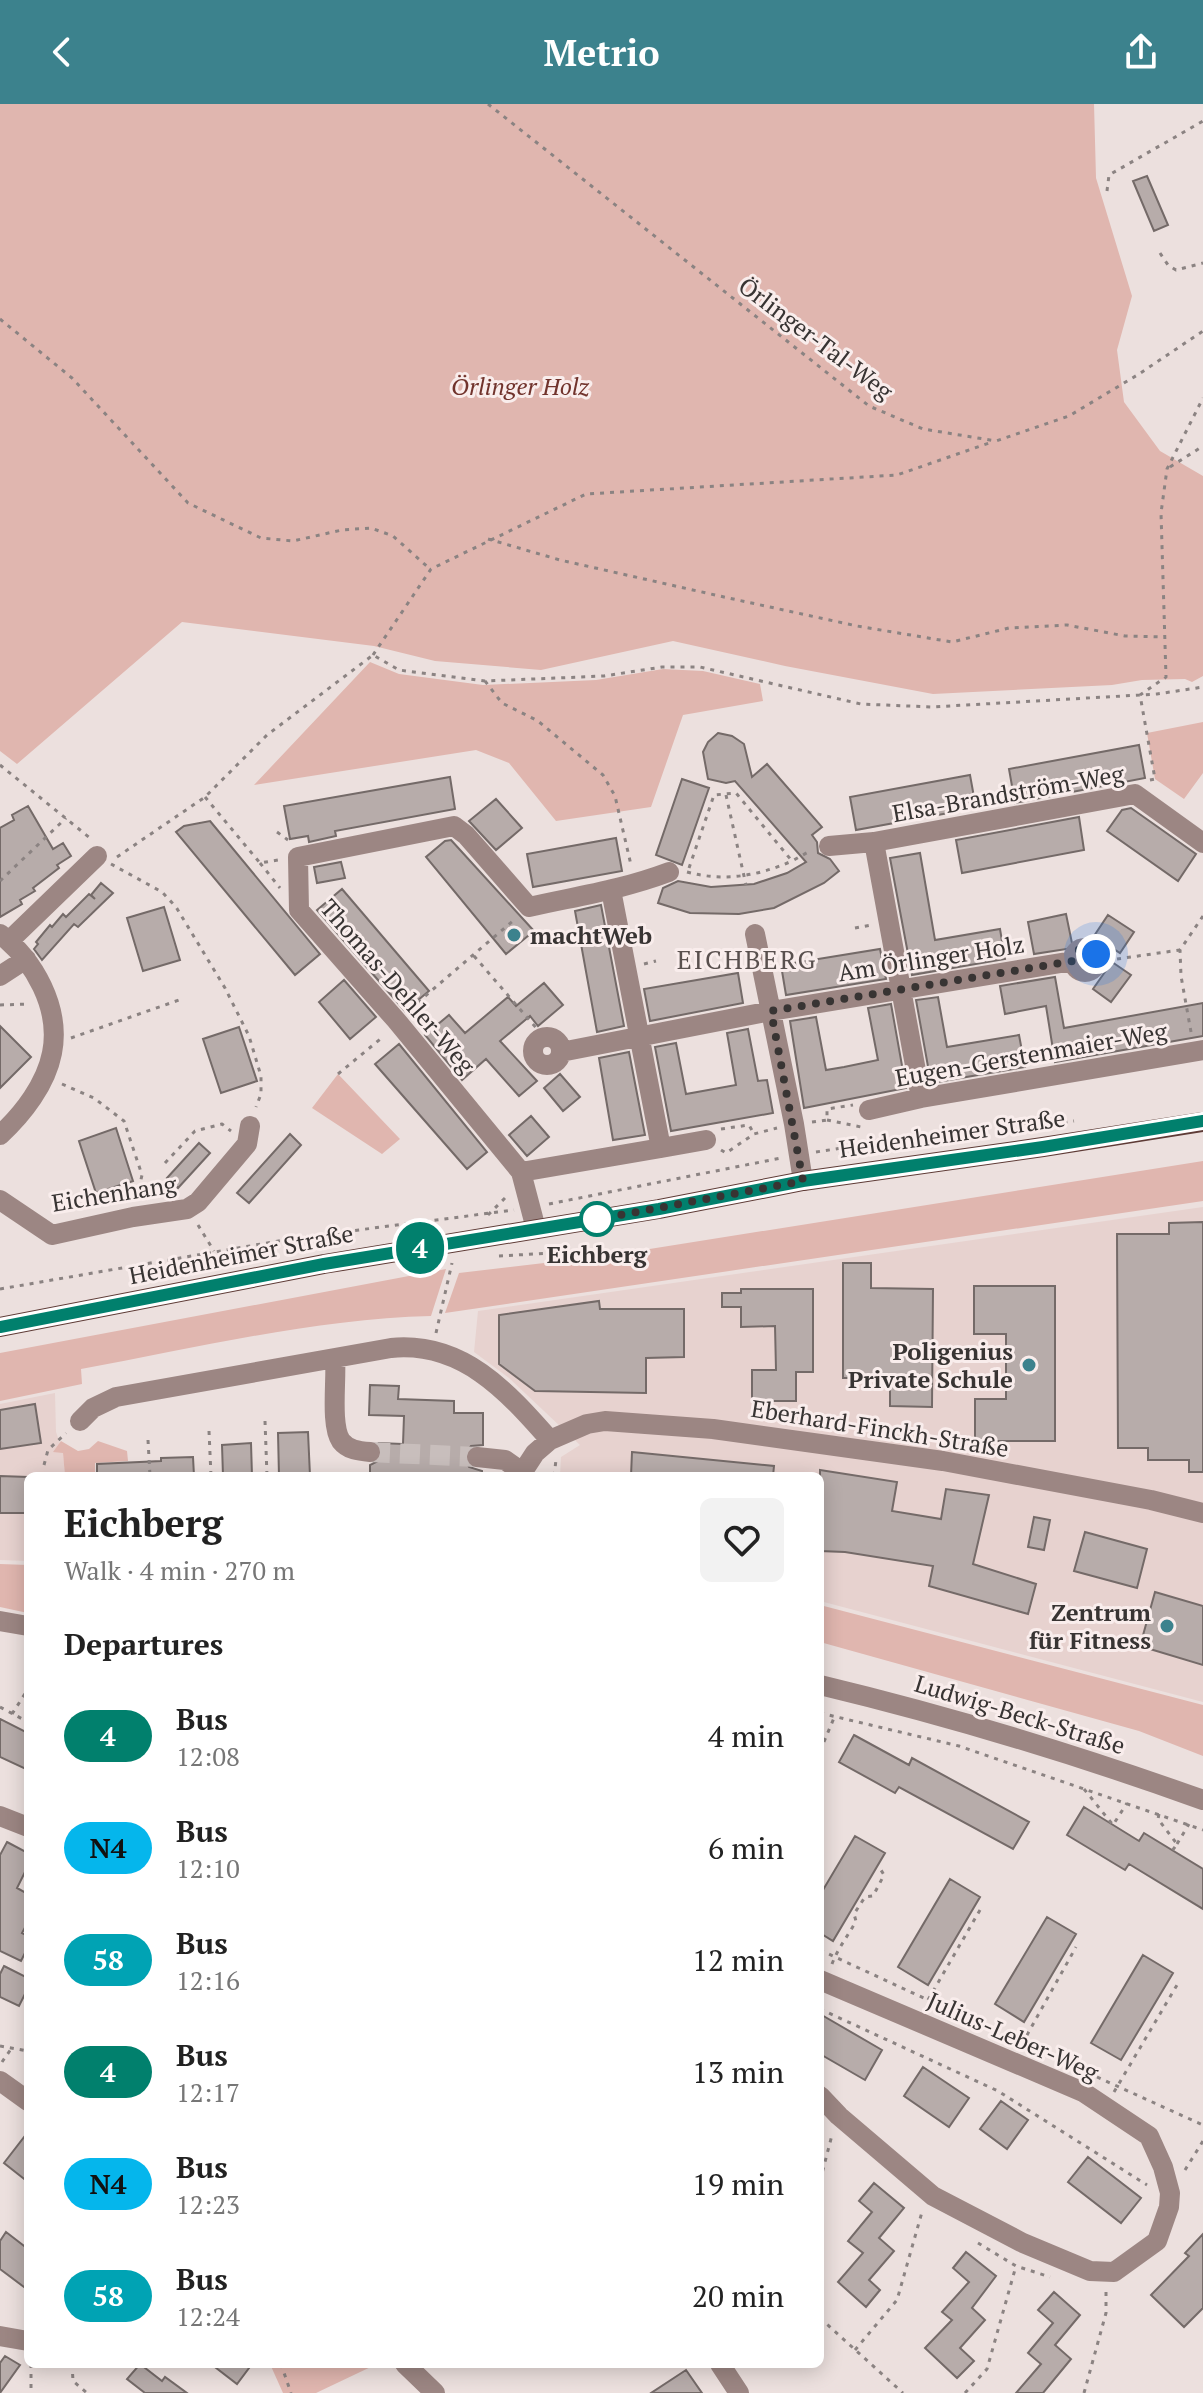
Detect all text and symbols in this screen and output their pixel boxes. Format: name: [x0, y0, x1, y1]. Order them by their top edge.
text: Metrio: [543, 29, 660, 76]
icon: back: [40, 30, 84, 74]
icon: share: [1119, 30, 1163, 74]
street label: Örlinger-Tal-Weg: [732, 269, 900, 407]
park label: Örlinger Holz: [451, 370, 590, 402]
street label: Elsa-Brandström-Weg: [890, 757, 1127, 829]
street label: Thomas-Dehler-Weg: [313, 892, 483, 1080]
place label: machtWeb: [530, 919, 652, 951]
marker: machtWeb: [505, 926, 523, 944]
street label: Am Örlinger Holz: [836, 927, 1026, 989]
your location: [1076, 934, 1116, 974]
district label: EICHBERG: [677, 942, 817, 976]
street label: Eugen-Gerstenmaier-Weg: [893, 1014, 1170, 1094]
street label: Heidenheimer Straße: [837, 1101, 1067, 1165]
street label: Eichenhang: [49, 1167, 179, 1219]
marker: Eichberg: [580, 1202, 614, 1236]
street label: Heidenheimer Straße: [126, 1217, 356, 1291]
line badge: 4: [394, 1222, 446, 1274]
text: 4: [412, 1229, 428, 1266]
place label: Eichberg: [547, 1238, 648, 1270]
place label: Poligenius Private Schule: [848, 1335, 1013, 1395]
marker: Poligenius Private Schule: [1020, 1356, 1038, 1374]
street label: Eberhard-Finckh-Straße: [749, 1392, 1011, 1464]
text: Eichberg: [64, 1498, 223, 1548]
button: heart: [700, 1498, 784, 1582]
text: Walk · 4 min · 270 m: [64, 1553, 295, 1587]
place label: Zentrum für Fitness: [1029, 1596, 1151, 1656]
marker: Zentrum für Fitness: [1158, 1617, 1176, 1635]
text: Departures: [64, 1624, 223, 1664]
street label: Ludwig-Beck-Straße: [911, 1667, 1129, 1761]
text: Bus: [176, 1699, 228, 1739]
text: 4 min: [708, 1716, 784, 1756]
text: 4: [100, 1717, 116, 1754]
text: 12:08: [176, 1739, 240, 1773]
text: Bus: [176, 1811, 228, 1851]
text: 6 min: [708, 1828, 784, 1868]
text: N4: [89, 1829, 127, 1866]
text: 12:10: [176, 1851, 240, 1885]
text: Bus: [176, 1923, 228, 1963]
text: 12 min: [692, 1940, 784, 1980]
text: 58: [92, 1941, 124, 1978]
text: 12:16: [176, 1963, 240, 1997]
street label: Julius-Leber-Weg: [922, 1984, 1104, 2088]
text: Bus: [176, 2035, 228, 2075]
text: 13 min: [692, 2052, 784, 2092]
text: 4: [100, 2053, 116, 2090]
text: 12:17: [176, 2075, 240, 2109]
text: Bus: [176, 2147, 228, 2187]
text: 19 min: [692, 2164, 784, 2204]
text: N4: [89, 2165, 127, 2202]
text: 12:23: [176, 2187, 240, 2221]
text: Bus: [176, 2259, 228, 2299]
text: 20 min: [692, 2276, 784, 2316]
text: 58: [92, 2277, 124, 2314]
text: 12:24: [176, 2299, 240, 2333]

